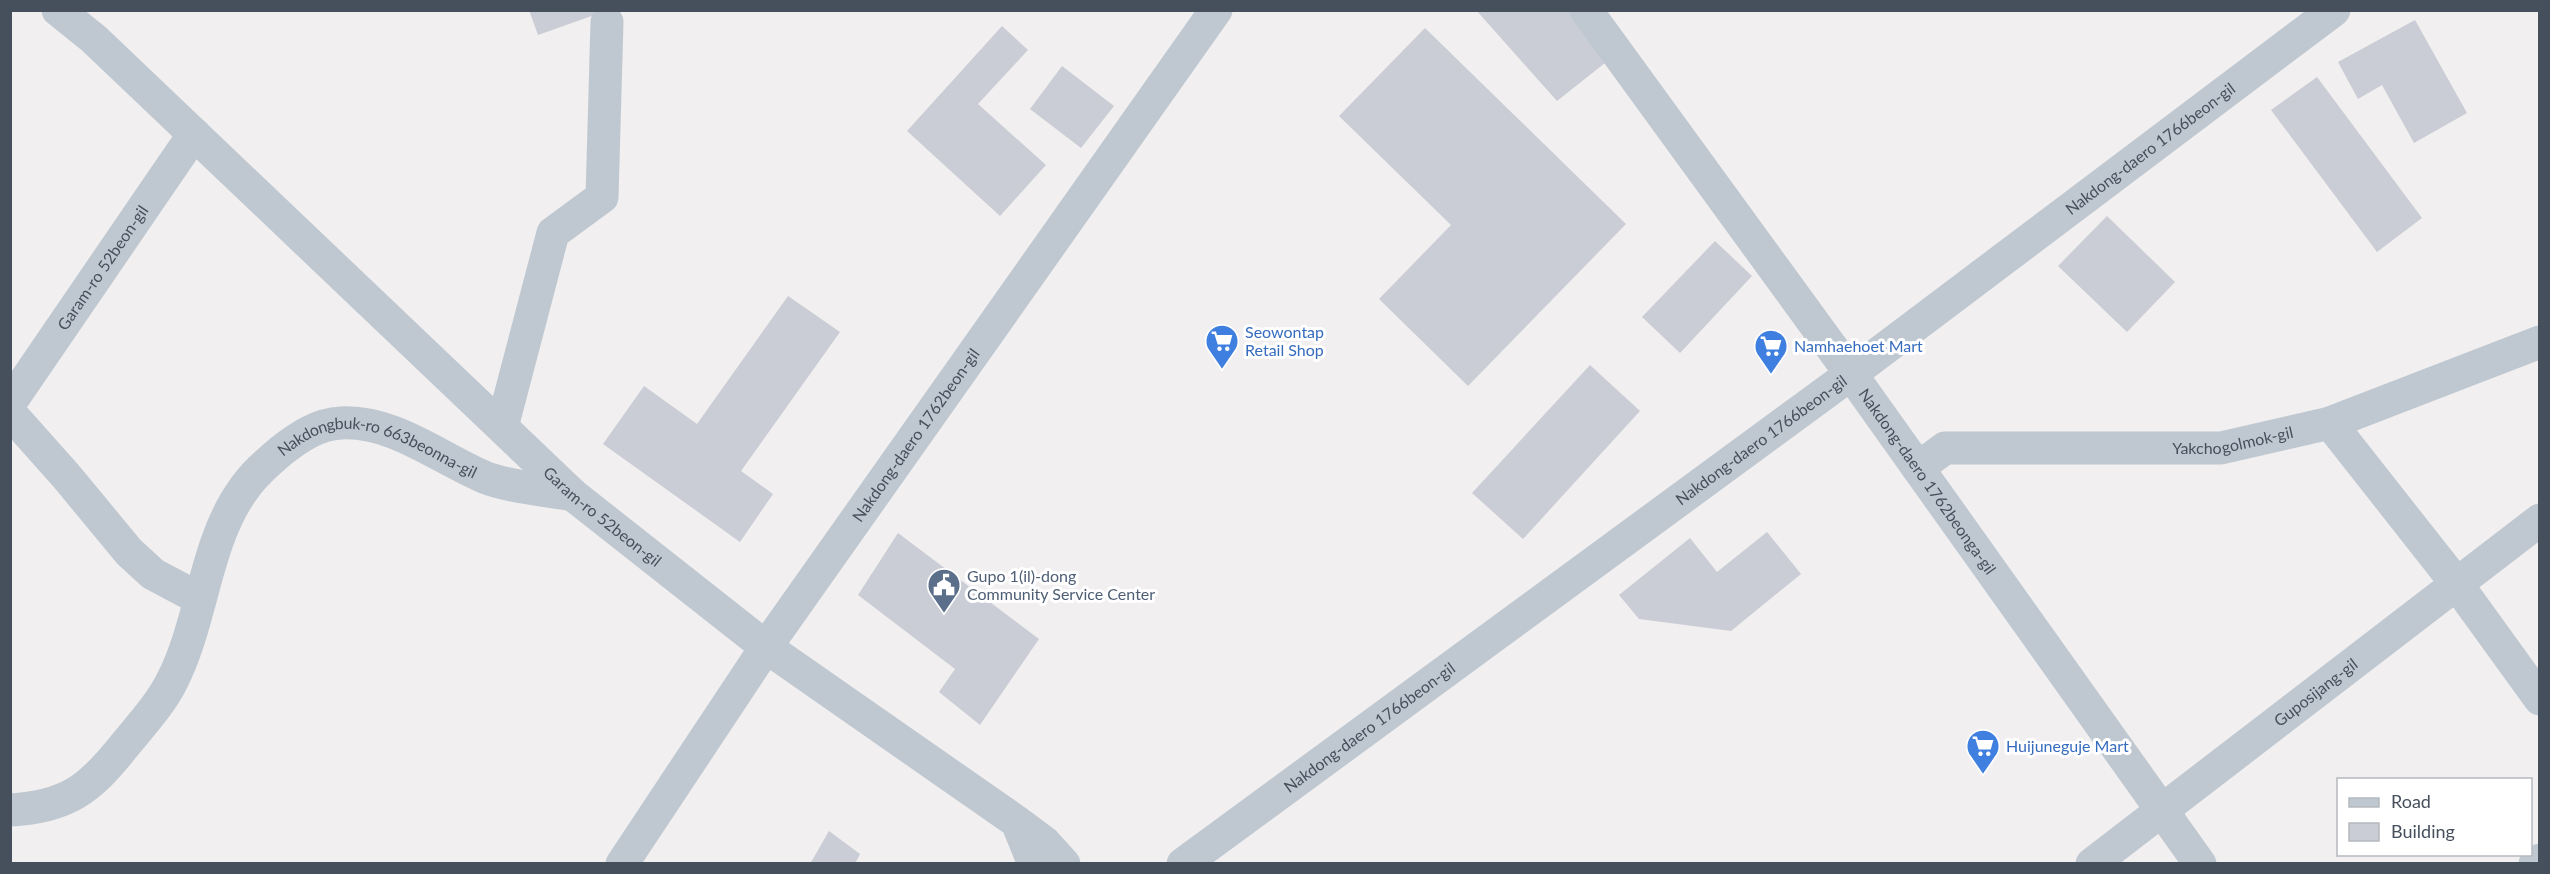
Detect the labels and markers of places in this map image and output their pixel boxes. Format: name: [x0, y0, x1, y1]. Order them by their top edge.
place label: Seowontap Retail Shop: [1245, 322, 1324, 359]
supermarket icon: Seowontap Retail Shop: [1204, 323, 1240, 370]
supermarket icon: Namhaehoet Mart: [1753, 328, 1789, 375]
place label: Namhaehoet Mart: [1794, 336, 1923, 355]
place label: Gupo 1(il)-dong Community Service Center: [967, 566, 1155, 603]
public building icon: Gupo 1(il)-dong Community Service Center: [926, 567, 962, 614]
supermarket icon: Huijuneguje Mart: [1965, 728, 2001, 775]
place label: Huijuneguje Mart: [2006, 736, 2129, 755]

